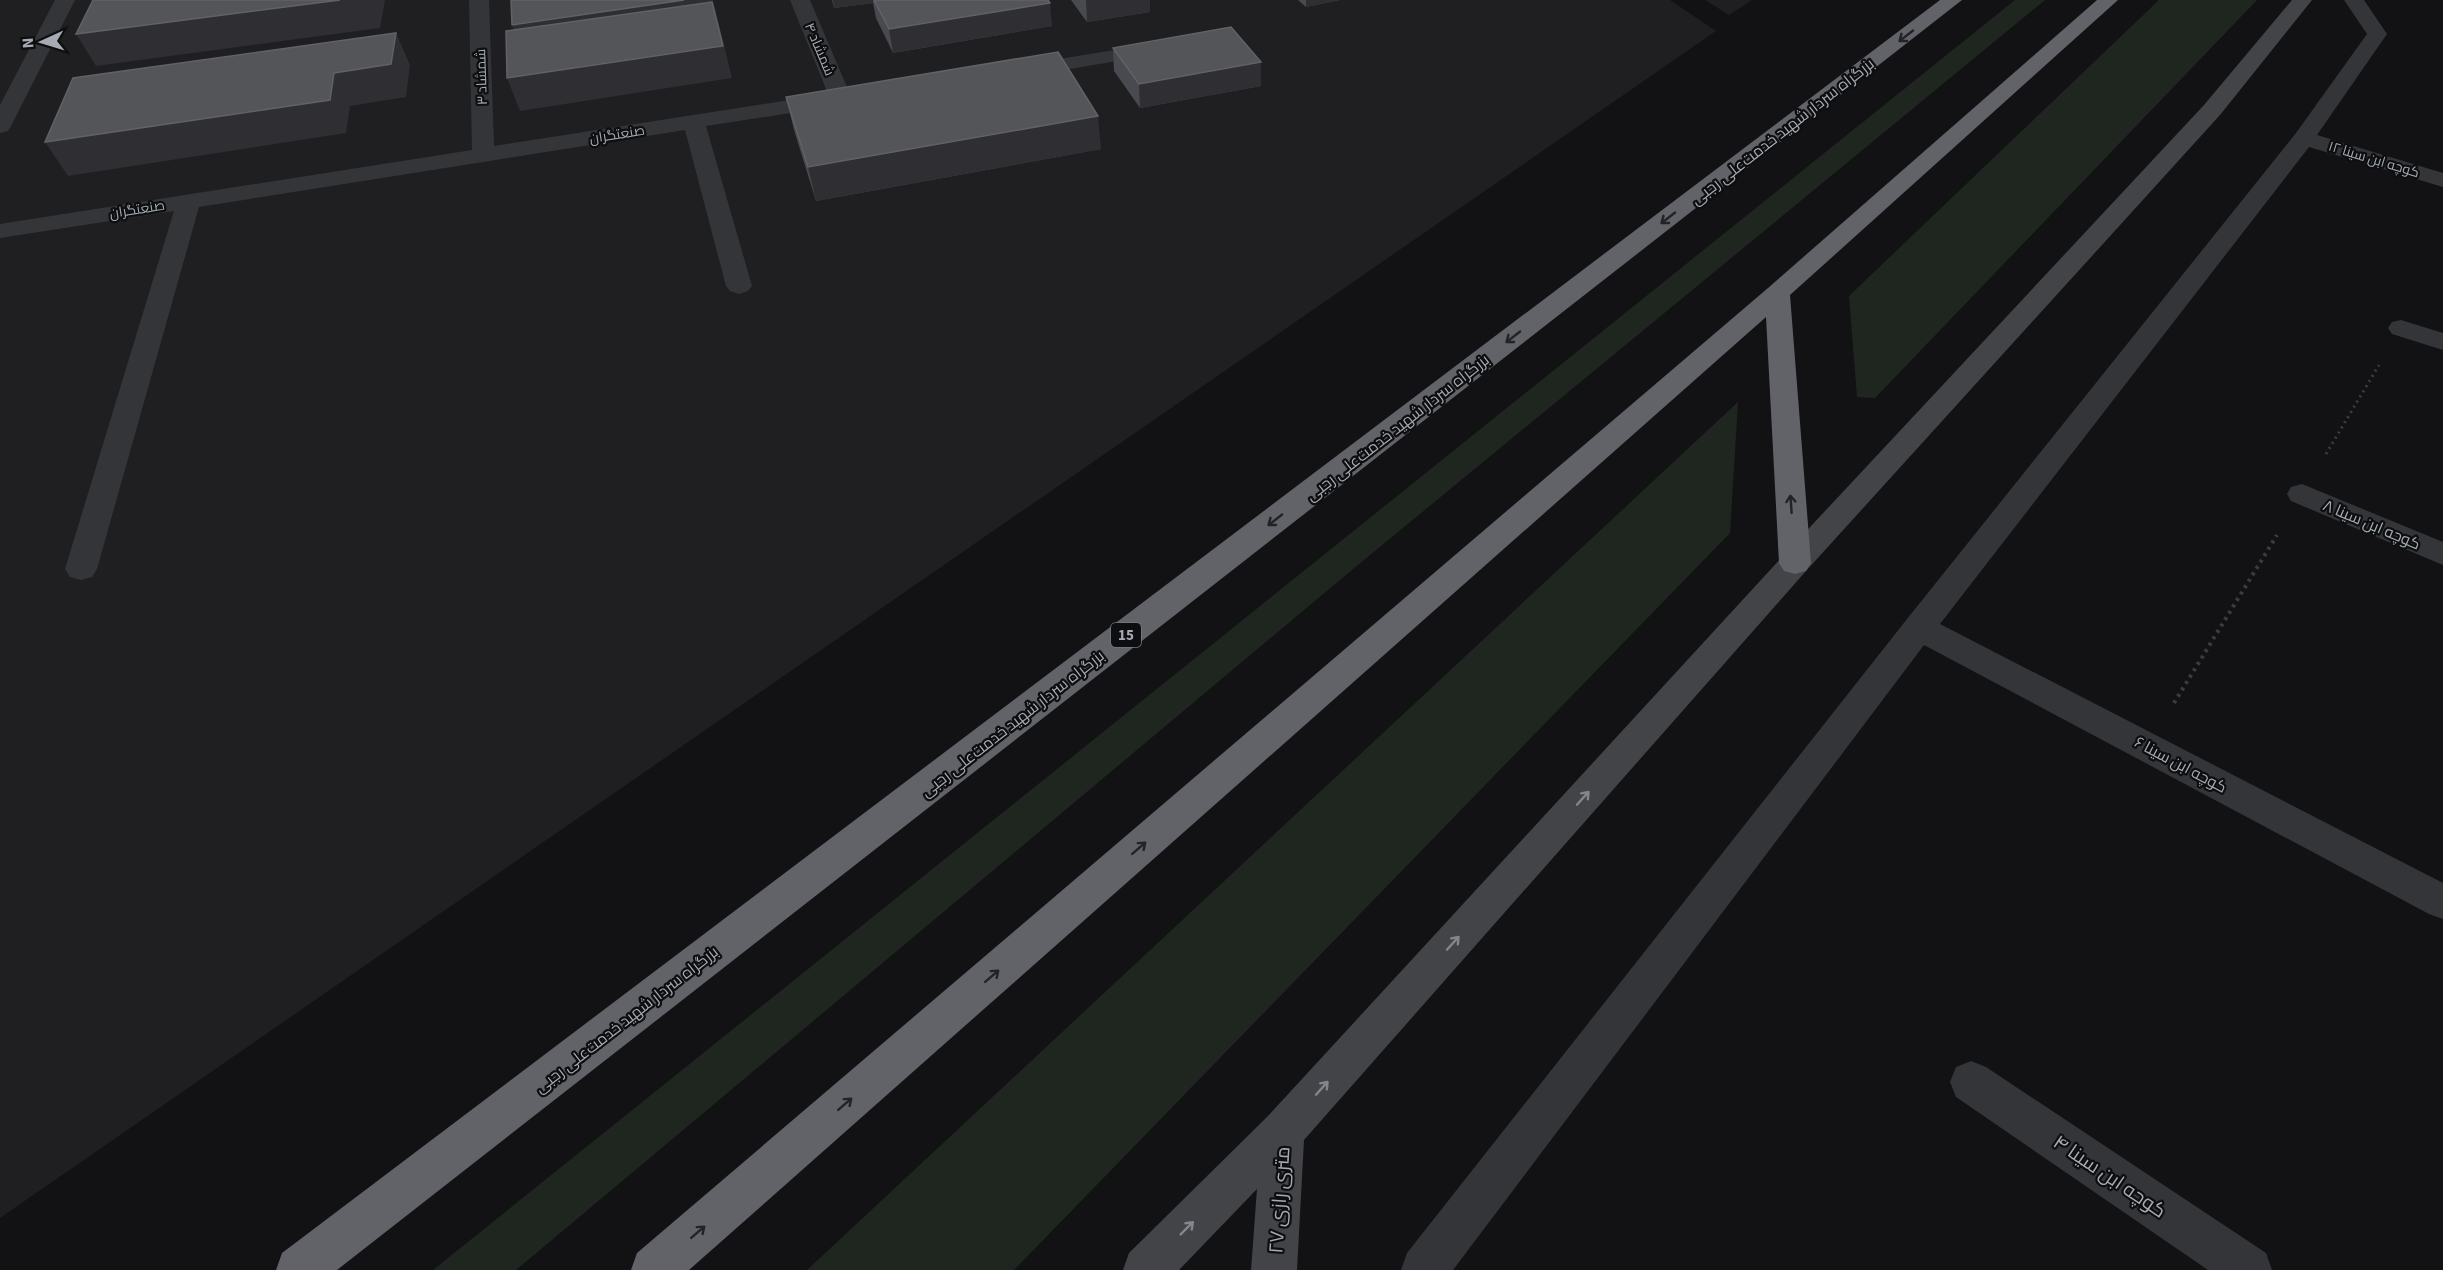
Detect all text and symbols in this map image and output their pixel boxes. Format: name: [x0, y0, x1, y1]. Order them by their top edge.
north arrow: [12, 12, 72, 72]
street label: شمشاد ۴: [799, 20, 839, 79]
one-way arrow: [1898, 29, 1914, 42]
text: N: [17, 37, 39, 49]
street label: شمشاد ۳: [471, 49, 493, 105]
street label: بزرگراه سردار شهید خدمت‌علی رجبی: [1686, 53, 1879, 211]
street label: صنعتگران: [588, 121, 646, 149]
street label: کوچه ابن سینا ۱۲: [2326, 137, 2422, 183]
street label: صنعتگران: [108, 196, 166, 224]
one-way arrow: [1660, 212, 1676, 225]
one-way arrow: [1506, 331, 1522, 344]
street label: بزرگراه سردار شهید خدمت‌علی رجبی: [1301, 349, 1494, 507]
street label: کوچه ابن سینا ۸: [2319, 494, 2424, 555]
one-way arrow: [1786, 495, 1797, 515]
one-way arrow: [1268, 514, 1284, 526]
road number: 15: [1111, 623, 1141, 647]
street label: بزرگراه سردار شهید خدمت‌علی رجبی: [916, 645, 1109, 803]
street label: کوچه ابن سینا ۶: [2130, 731, 2231, 798]
one-way arrow: [1576, 791, 1590, 806]
one-way arrow: [1131, 841, 1146, 855]
one-way arrow: [1446, 936, 1460, 951]
street label: بزرگراه سردار شهید خدمت‌علی رجبی: [530, 941, 723, 1099]
one-way arrow: [984, 969, 999, 983]
one-way arrow: [1315, 1081, 1329, 1096]
one-way arrow: [837, 1097, 852, 1111]
street label: کوچه ابن سینا ۴: [2047, 1129, 2172, 1225]
street label: ۲۷ متری رازی: [1262, 1145, 1298, 1255]
one-way arrow: [1180, 1221, 1194, 1236]
one-way arrow: [690, 1225, 705, 1239]

